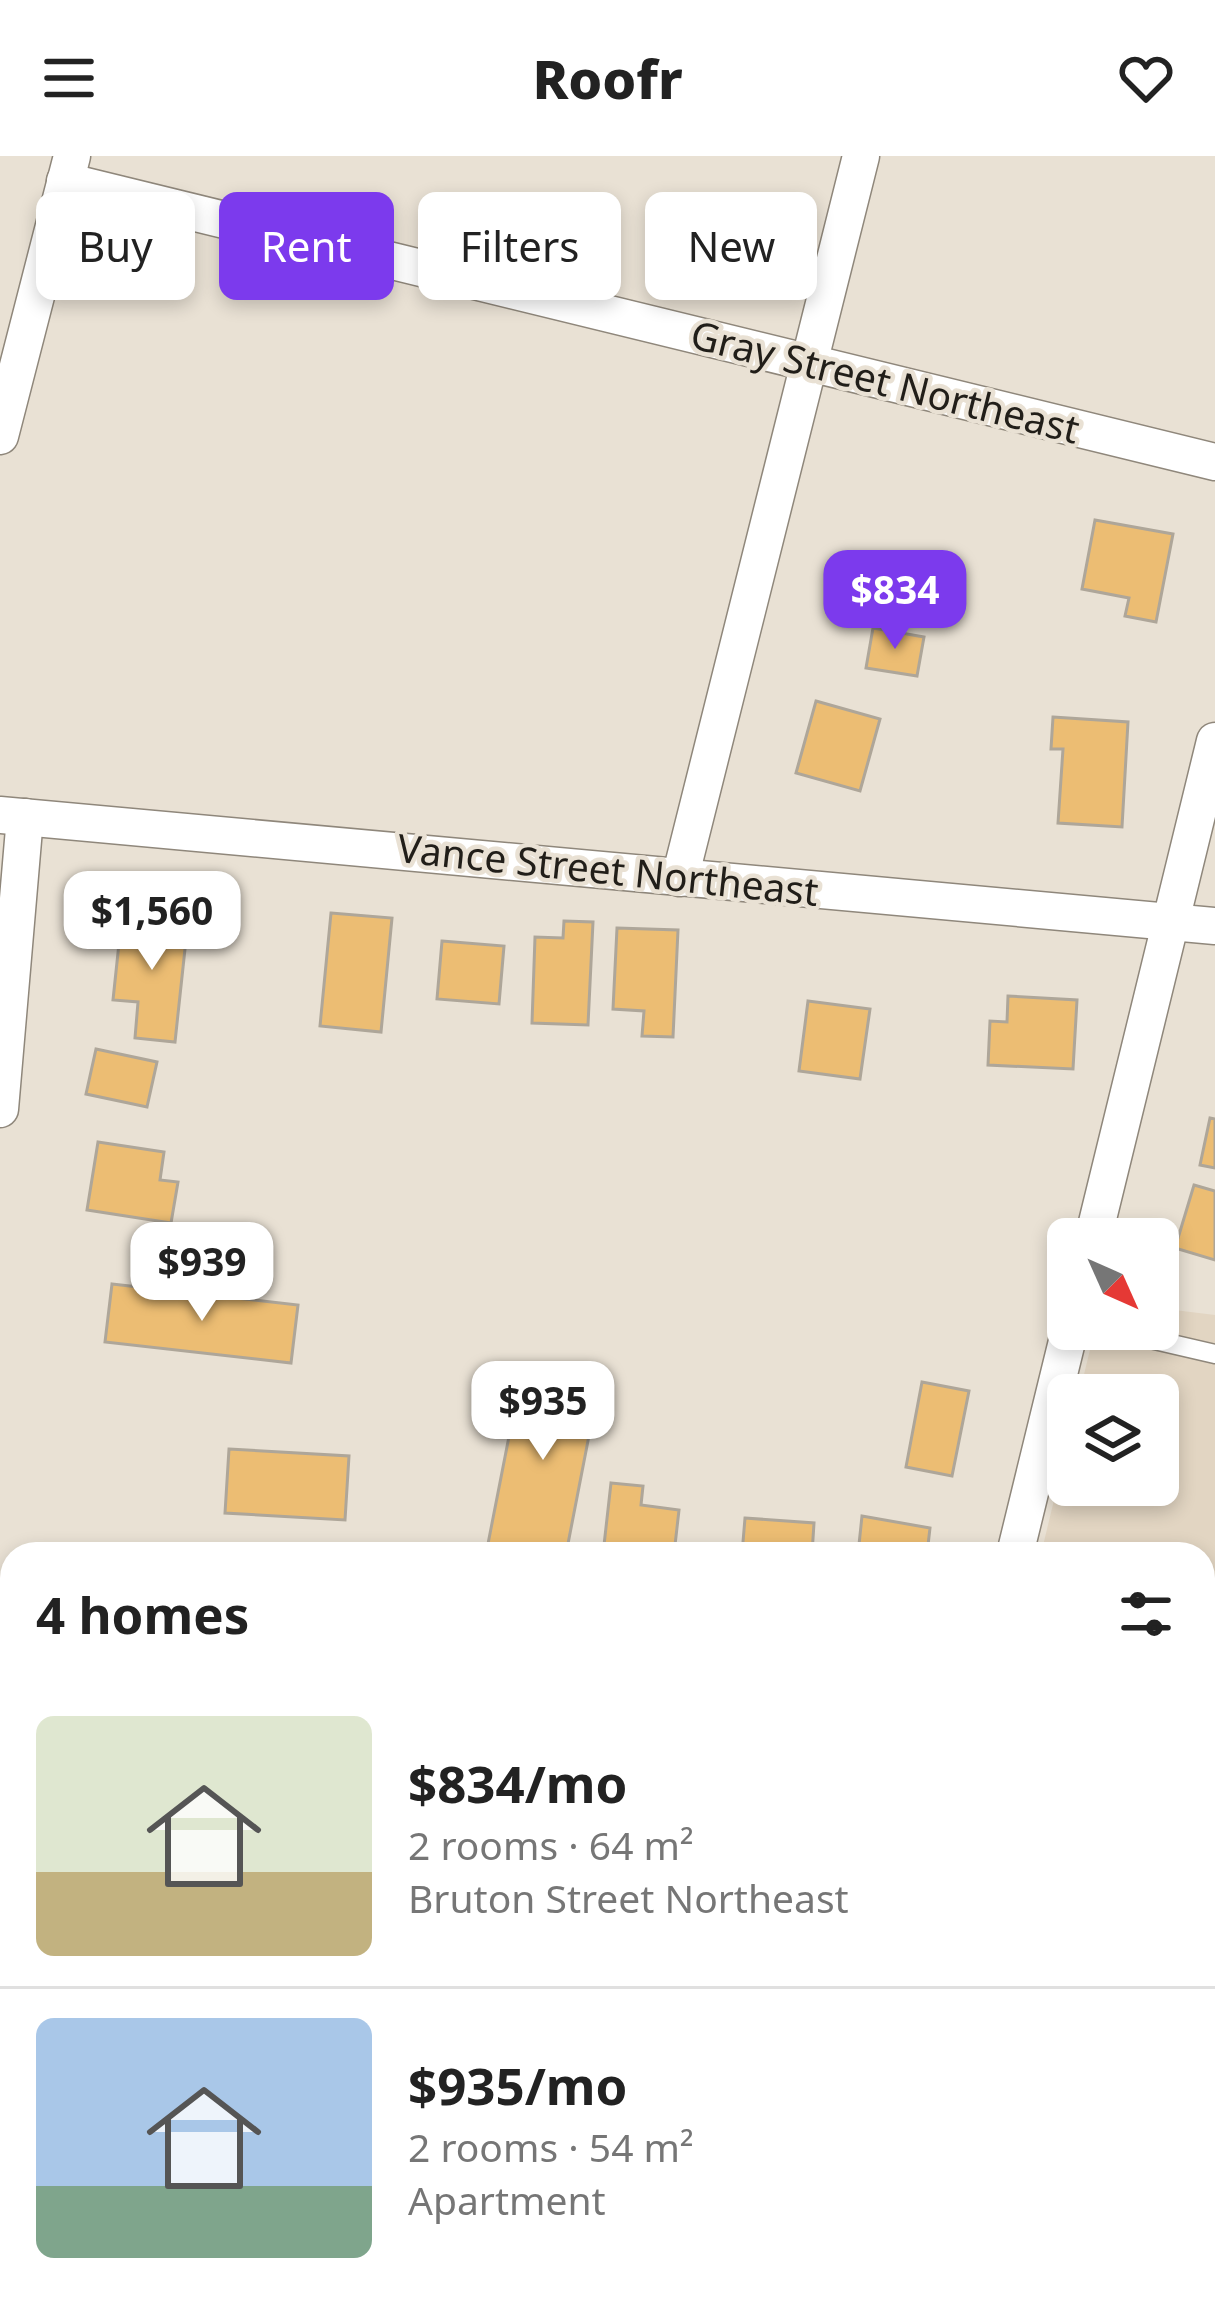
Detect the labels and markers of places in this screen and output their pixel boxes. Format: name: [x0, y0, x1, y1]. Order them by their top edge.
pin: $834: [824, 550, 966, 652]
pin: $1,560: [54, 871, 250, 973]
pin: $939: [131, 1222, 273, 1324]
pin: $935: [472, 1361, 614, 1463]

